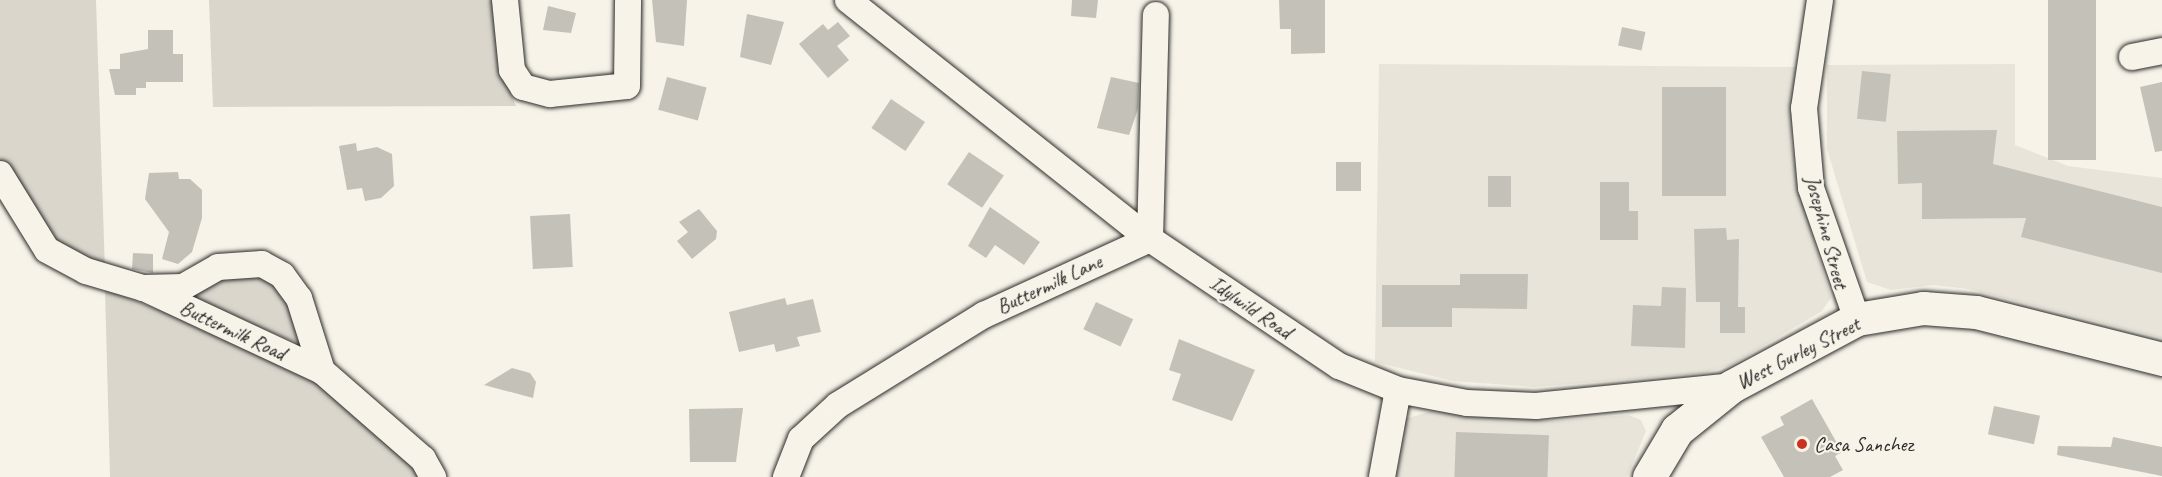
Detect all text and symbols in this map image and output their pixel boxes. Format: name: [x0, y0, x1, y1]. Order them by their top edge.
street label: Josephine Street: [1800, 173, 1854, 291]
street label: Buttermilk Lane: [992, 249, 1106, 319]
street label: Idylwild Road: [1205, 270, 1297, 344]
street label: Buttermilk Road: [176, 294, 290, 366]
street label: West Gurley Street: [1732, 311, 1864, 395]
place label: Casa Sanchez: [1814, 431, 1913, 457]
marker: Casa Sanchez: [1795, 437, 1809, 451]

